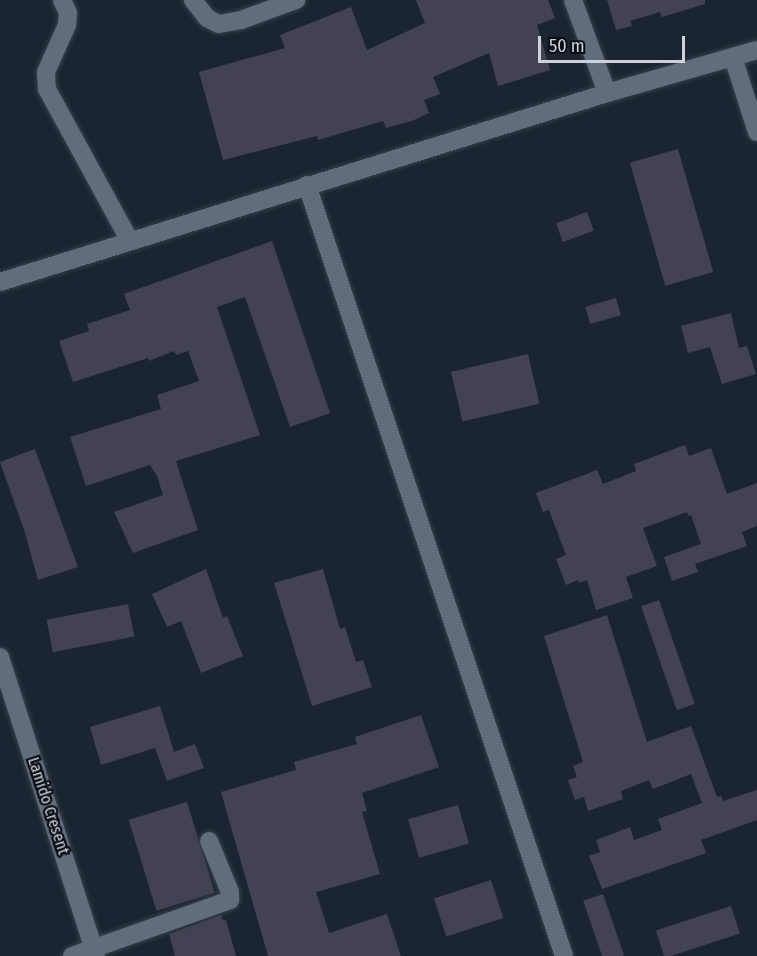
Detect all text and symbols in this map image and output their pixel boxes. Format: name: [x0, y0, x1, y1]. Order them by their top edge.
scale bar: [541, 24, 688, 62]
text: 50 m: [549, 35, 585, 57]
street label: Lamido Cresent: [23, 755, 73, 857]

